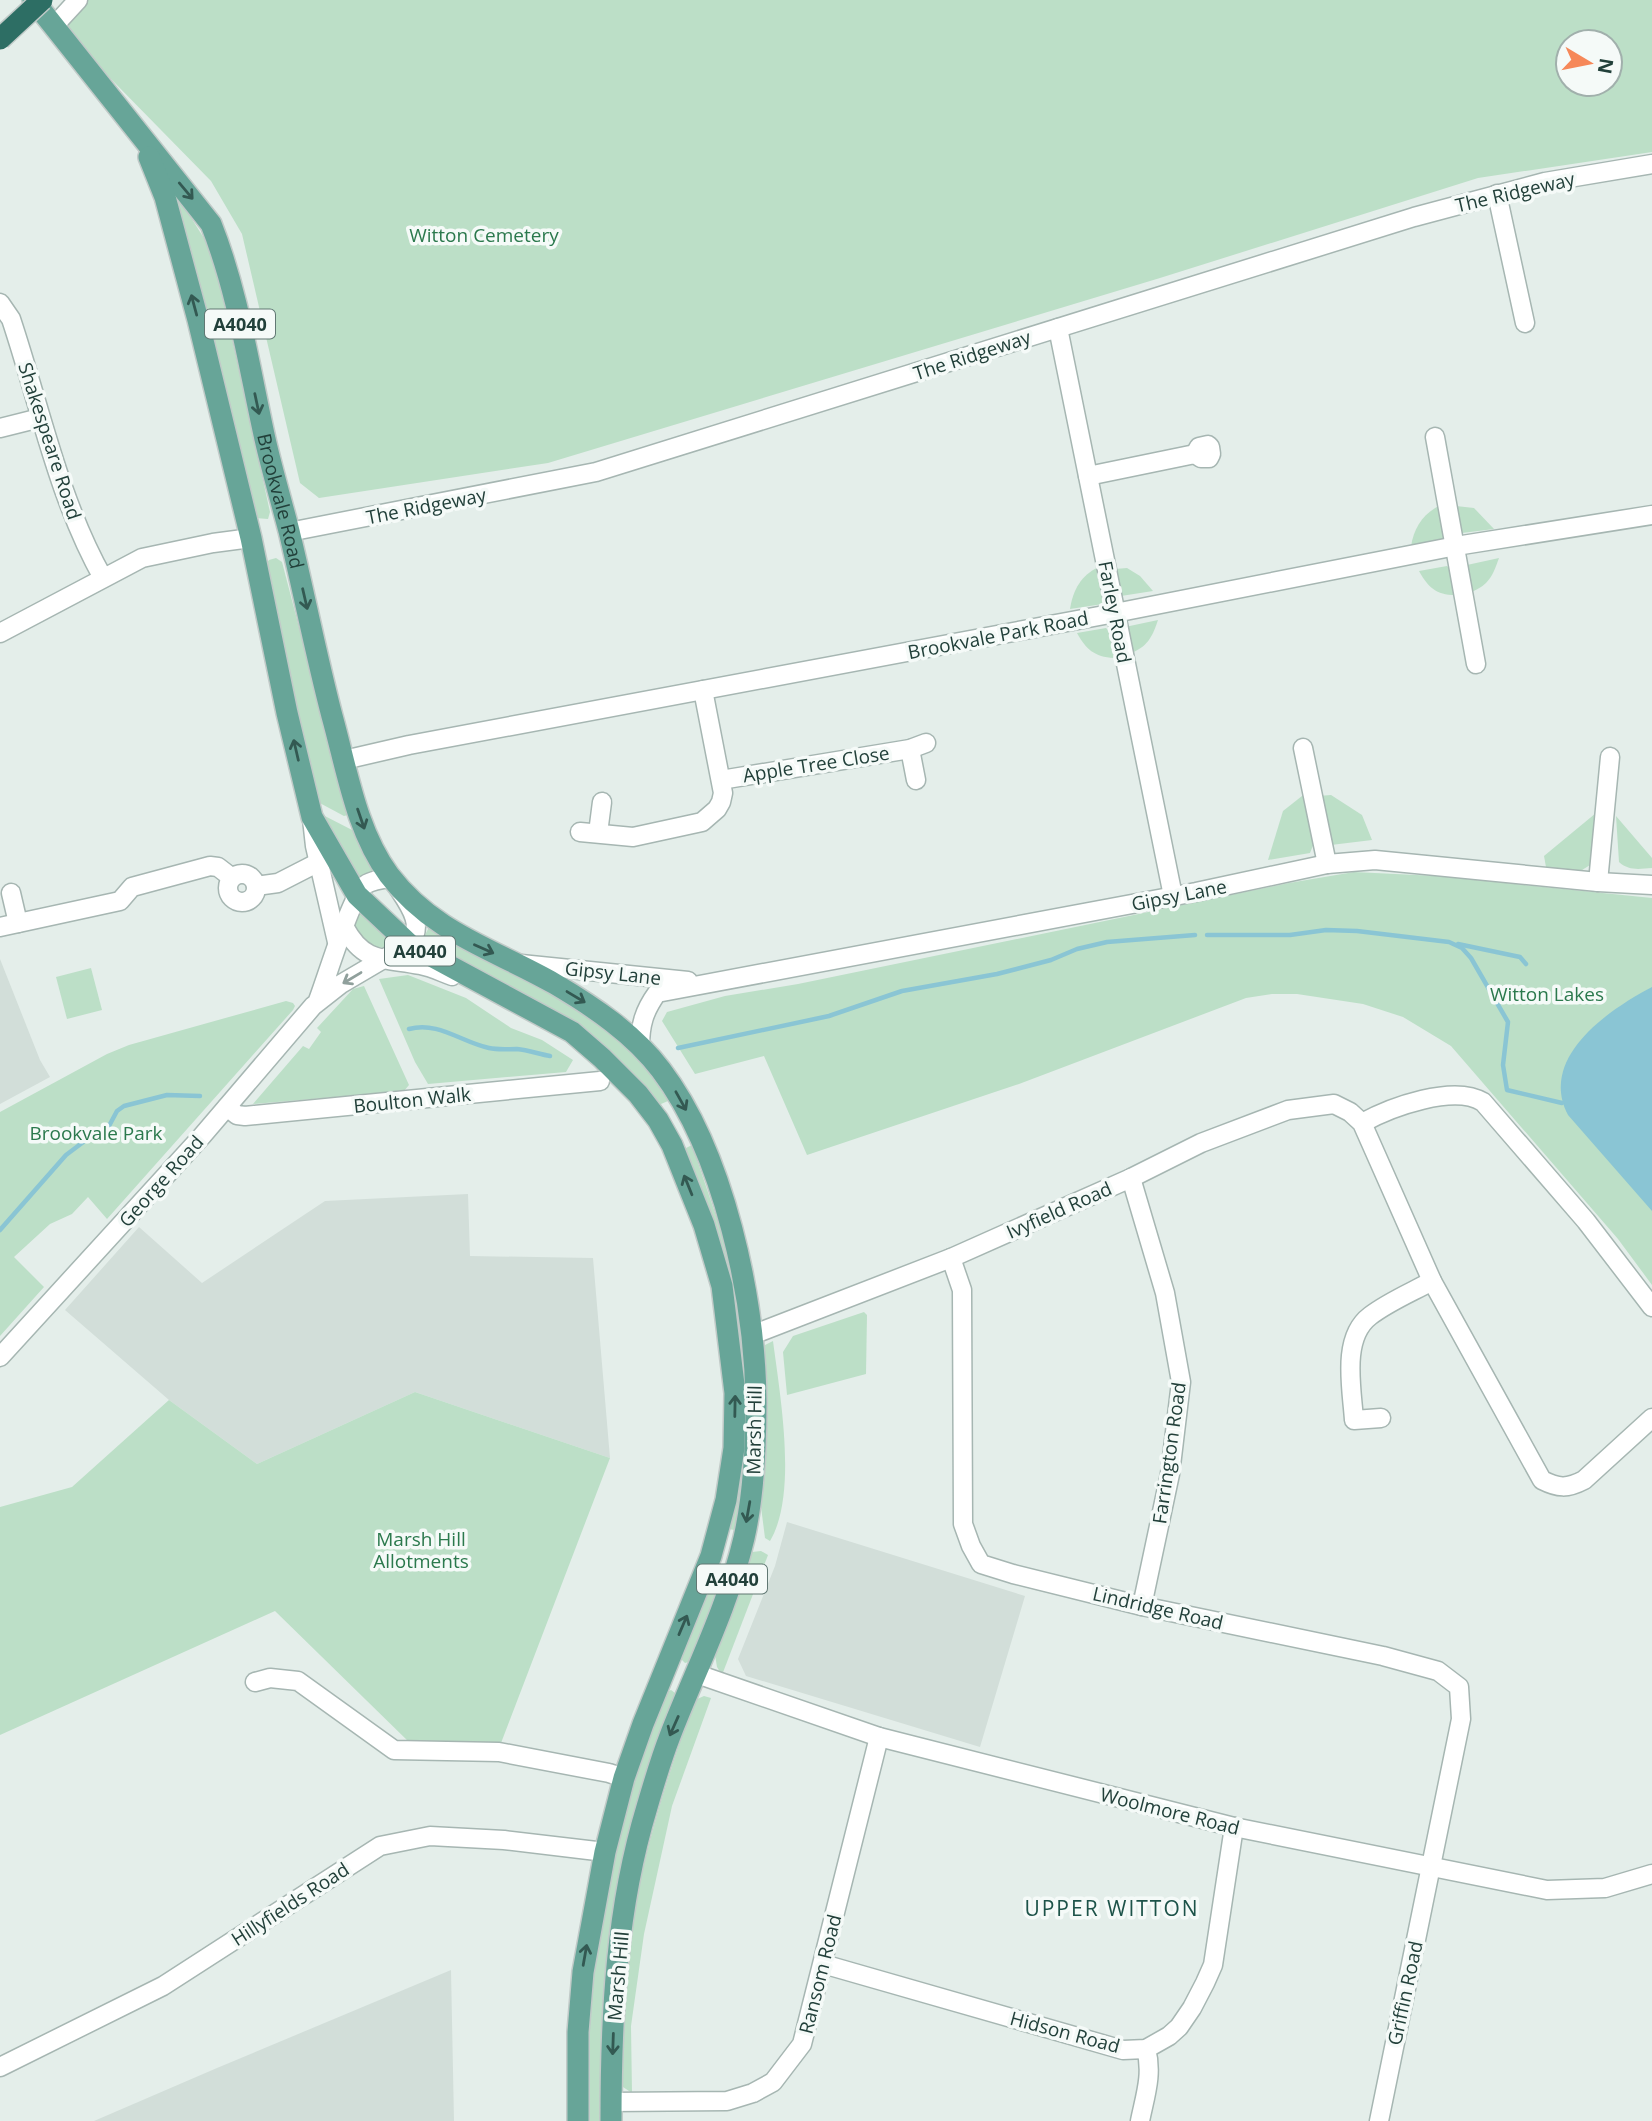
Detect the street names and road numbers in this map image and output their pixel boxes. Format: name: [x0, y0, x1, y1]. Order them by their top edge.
street label: The Ridgeway: [1453, 166, 1578, 218]
road number: A4040: [205, 310, 275, 338]
street label: The Ridgeway: [910, 324, 1034, 386]
street label: Shakespeare Road: [12, 359, 88, 523]
street label: Brookvale Road: [251, 431, 310, 571]
street label: The Ridgeway: [364, 482, 489, 530]
street label: Farley Road: [1092, 559, 1138, 665]
street label: Brookvale Park Road: [906, 605, 1090, 665]
street label: Apple Tree Close: [741, 740, 891, 788]
street label: Gipsy Lane: [1129, 873, 1229, 917]
road number: A4040: [385, 936, 455, 966]
street label: Gipsy Lane: [564, 955, 662, 991]
street label: Boulton Walk: [352, 1081, 472, 1119]
street label: George Road: [113, 1130, 209, 1232]
street label: Ivyfield Road: [1002, 1175, 1116, 1245]
street label: Farrington Road: [1146, 1380, 1192, 1526]
street label: Marsh Hill: [740, 1385, 768, 1475]
road number: A4040: [697, 1564, 767, 1594]
street label: Lindridge Road: [1090, 1580, 1226, 1636]
street label: Woolmore Road: [1098, 1781, 1242, 1841]
street label: Hillyfields Road: [226, 1856, 354, 1952]
street label: Ransom Road: [793, 1912, 847, 2036]
street label: Marsh Hill: [601, 1930, 635, 2022]
street label: Griffin Road: [1381, 1939, 1429, 2047]
street label: Hidson Road: [1007, 2005, 1123, 2059]

